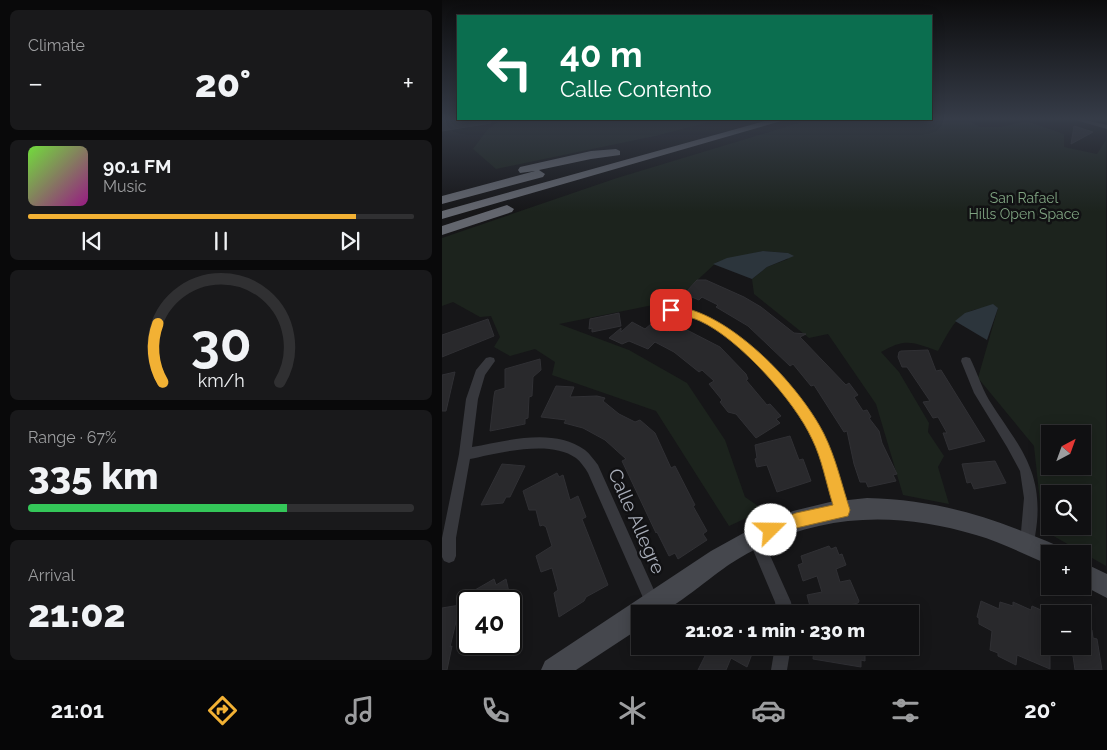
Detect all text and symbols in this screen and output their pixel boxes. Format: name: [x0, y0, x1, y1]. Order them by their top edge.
text: 40 m: [560, 34, 642, 75]
icon: left: [477, 35, 542, 100]
text: Climate: [28, 36, 85, 55]
text: 20°: [195, 61, 251, 106]
text: −: [28, 67, 43, 100]
text: +: [402, 67, 414, 100]
text: Calle Contento: [560, 76, 712, 102]
text: 90.1 FM: [103, 155, 171, 177]
text: Music: [103, 177, 147, 196]
park label: San Rafael Hills Open Space: [969, 190, 1079, 222]
icon: previous: [78, 227, 106, 255]
icon: pause: [207, 227, 235, 255]
icon: next: [336, 227, 364, 255]
pin: [650, 289, 692, 331]
icon: arrive: [657, 296, 685, 324]
text: 30: [191, 312, 251, 373]
text: km/h: [197, 370, 245, 391]
north arrow: [1041, 425, 1091, 475]
map controls: [1041, 425, 1091, 655]
text: Range · 67%: [28, 428, 116, 447]
text: 335 km: [28, 453, 158, 498]
street label: Calle Allegre: [604, 465, 670, 577]
button: search: [1041, 485, 1091, 535]
position arrow: [744, 503, 796, 555]
button: +: [1041, 545, 1091, 595]
text: Arrival: [28, 566, 75, 585]
speed limit sign: 40: [457, 590, 522, 655]
text: 21:02: [28, 591, 126, 636]
button: −: [1041, 605, 1091, 655]
text: 21:02 · 1 min · 230 m: [685, 619, 865, 641]
icon: directions: [205, 693, 240, 728]
icon: music: [342, 693, 377, 728]
icon: phone: [478, 693, 513, 728]
icon: climate: [615, 693, 650, 728]
icon: car: [751, 693, 786, 728]
icon: filters: [888, 693, 923, 728]
text: 21:01: [51, 697, 104, 723]
text: 20°: [1024, 697, 1056, 723]

